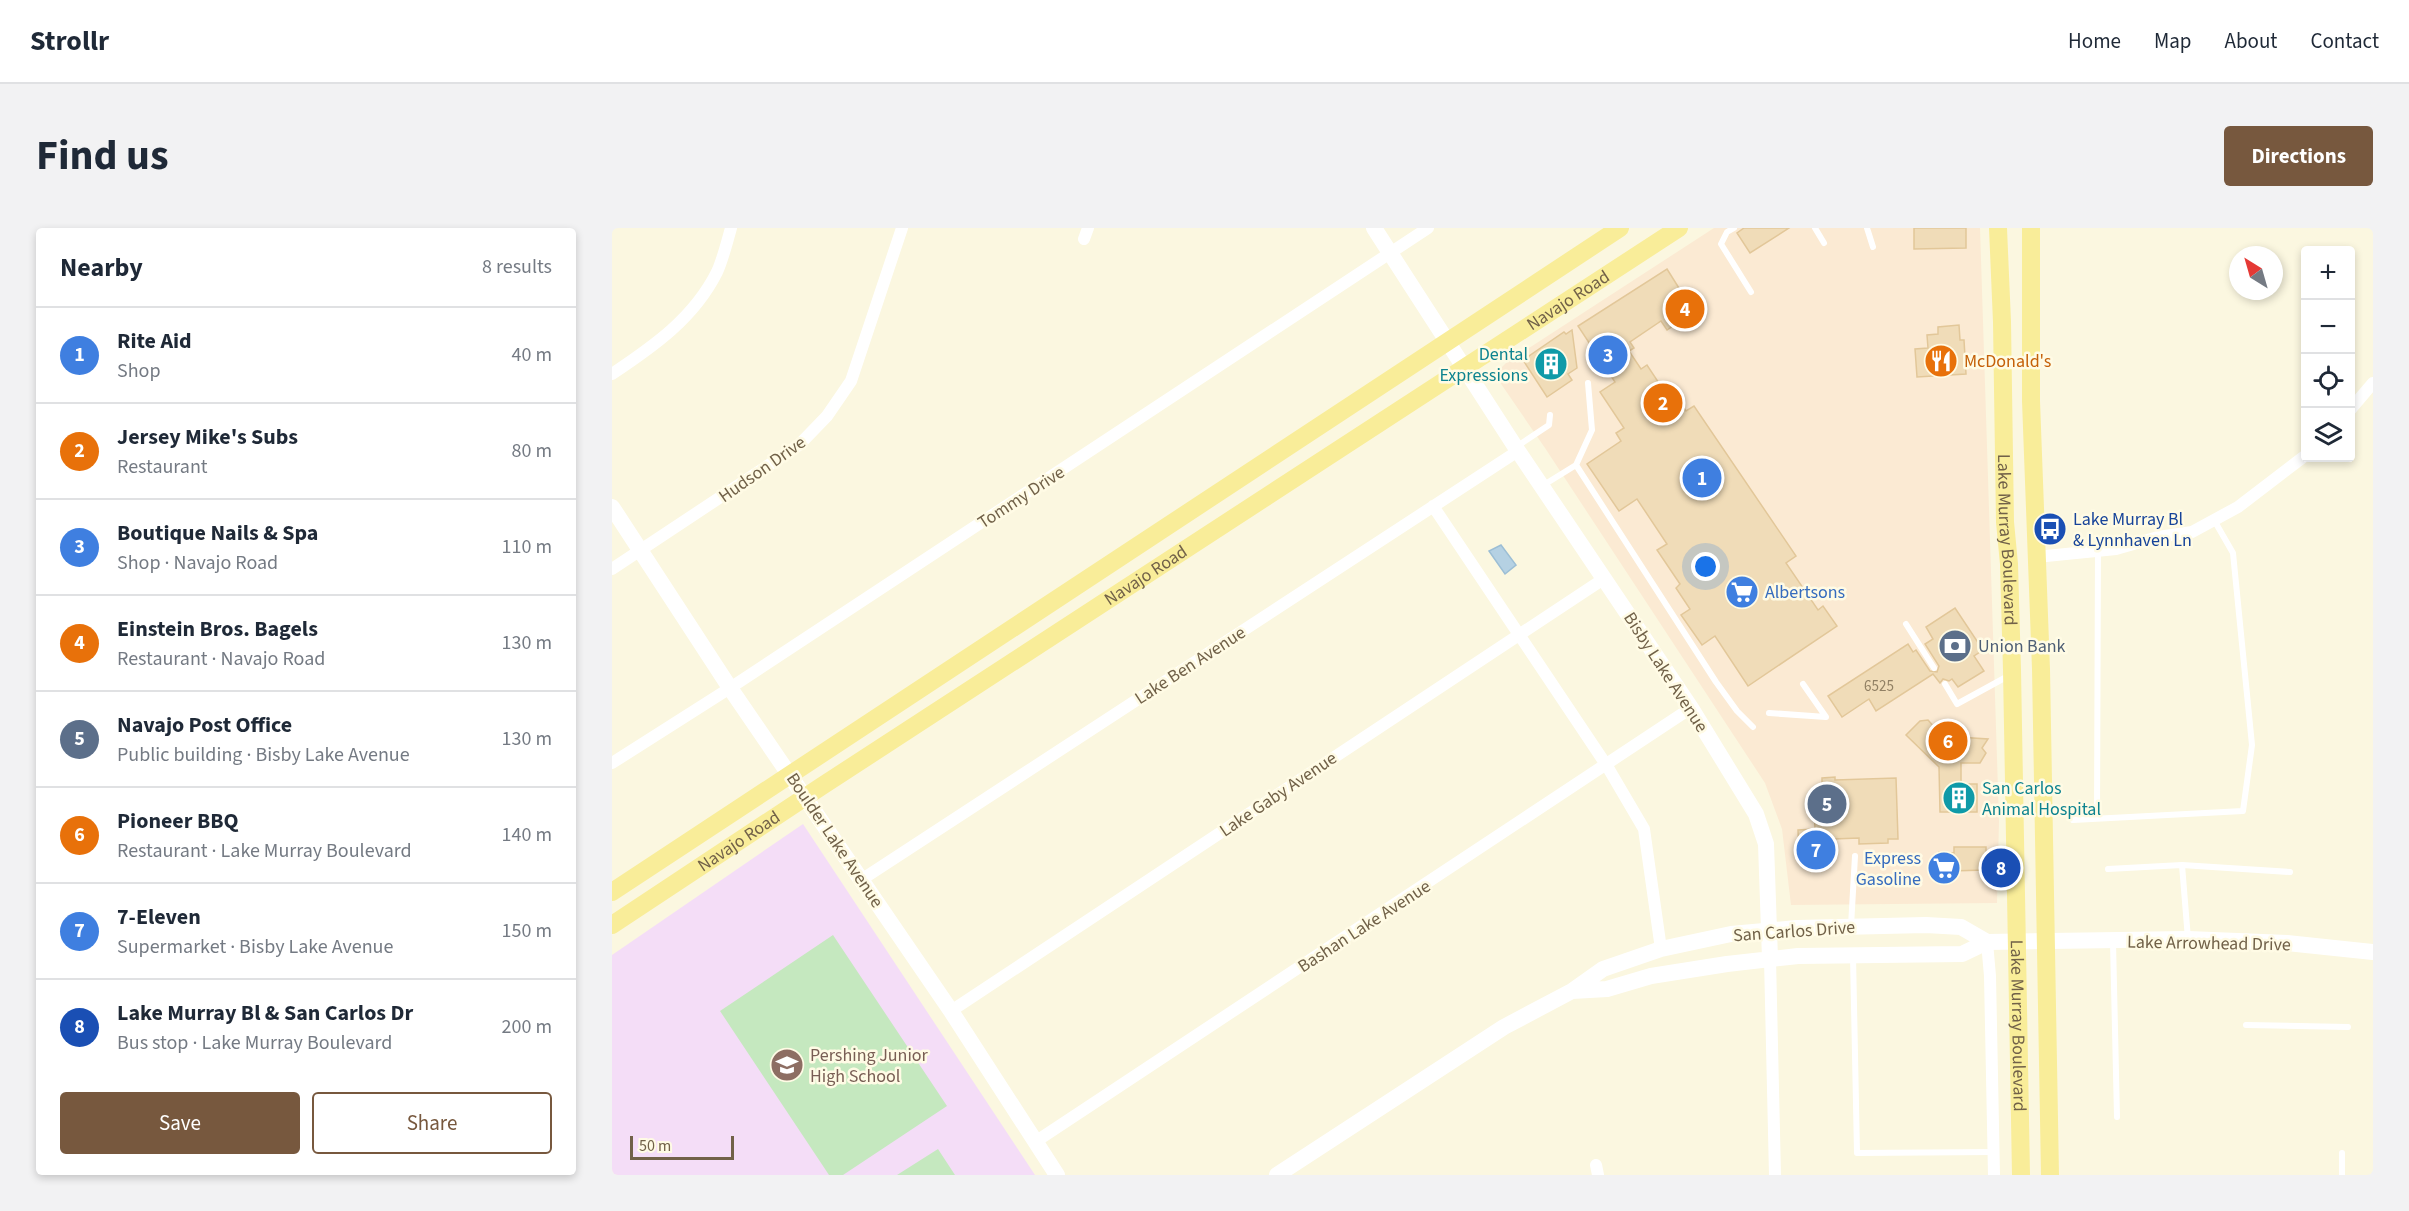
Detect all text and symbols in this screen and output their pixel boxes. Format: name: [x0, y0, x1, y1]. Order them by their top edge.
text: Strollr: [30, 21, 109, 61]
text: Home: [2068, 26, 2121, 56]
text: Map: [2154, 26, 2192, 56]
text: About: [2225, 26, 2277, 56]
text: Contact: [2310, 26, 2379, 56]
text: Find us: [36, 126, 169, 186]
button: Directions: [2224, 126, 2373, 186]
north arrow: [2229, 246, 2283, 300]
map controls: [2301, 246, 2355, 462]
button: +: [2301, 246, 2355, 300]
text: Nearby: [60, 249, 143, 286]
text: 8 results: [482, 253, 552, 281]
street label: Navajo Road: [1522, 264, 1615, 337]
pin: 4: [1666, 286, 1704, 332]
button: −: [2301, 300, 2355, 354]
text: Rite Aid: [117, 325, 192, 357]
pin: 3: [1588, 332, 1628, 378]
text: 1: [74, 341, 85, 369]
text: 40 m: [512, 341, 552, 369]
place label: Dental Expressions: [1439, 342, 1528, 388]
restaurant icon: McDonald's: [1923, 343, 1959, 379]
building icon: Dental Expressions: [1533, 346, 1569, 382]
place label: McDonald's: [1964, 349, 2051, 374]
button: locate: [2301, 354, 2355, 408]
text: Shop: [117, 357, 161, 385]
pin: 2: [1644, 380, 1682, 426]
button: layers: [2301, 408, 2355, 462]
text: Jersey Mike's Subs: [117, 421, 298, 453]
street label: Hudson Drive: [714, 430, 811, 509]
text: 2: [74, 437, 85, 465]
text: 80 m: [512, 437, 552, 465]
text: Restaurant: [117, 453, 208, 481]
street label: Lake Murray Boulevard: [1991, 454, 2023, 626]
pin: 1: [1682, 456, 1722, 500]
street label: Tommy Drive: [973, 460, 1070, 535]
place label: Lake Murray Bl & Lynnhaven Ln: [2073, 507, 2192, 553]
bus stop icon: Lake Murray Bl & Lynnhaven Ln: [2032, 511, 2068, 547]
text: Boutique Nails & Spa: [117, 517, 318, 549]
text: 3: [74, 533, 85, 561]
text: 110 m: [502, 533, 552, 561]
street label: Navajo Road: [1100, 539, 1192, 612]
text: Shop · Navajo Road: [117, 549, 278, 577]
your location: [1691, 552, 1720, 581]
supermarket icon: Albertsons: [1724, 574, 1760, 610]
place label: Albertsons: [1765, 580, 1845, 605]
street label: Bisby Lake Avenue: [1617, 607, 1714, 737]
text: Einstein Bros. Bagels: [117, 613, 318, 645]
street label: Lake Ben Avenue: [1130, 620, 1251, 711]
bank icon: Union Bank: [1937, 628, 1973, 664]
text: 4: [74, 629, 85, 657]
text: 130 m: [502, 629, 552, 657]
place label: Union Bank: [1978, 634, 2066, 659]
text: Restaurant · Navajo Road: [117, 645, 325, 673]
house number: 6525: [1864, 676, 1894, 697]
text: Navajo Post Office: [117, 709, 292, 741]
pin: 6: [1928, 718, 1968, 764]
text: 5: [74, 725, 85, 753]
text: 130 m: [502, 725, 552, 753]
text: Public building · Bisby Lake Avenue: [117, 741, 410, 769]
street label: Lake Gaby Avenue: [1215, 746, 1342, 843]
street label: Boulder Lake Avenue: [780, 768, 889, 913]
place label: San Carlos Animal Hospital: [1982, 776, 2101, 822]
building icon: San Carlos Animal Hospital: [1941, 780, 1977, 816]
pin: 5: [1808, 782, 1846, 826]
text: Pioneer BBQ: [117, 805, 239, 837]
street label: Navajo Road: [693, 805, 785, 878]
text: 6: [74, 821, 85, 849]
text: 140 m: [502, 821, 552, 849]
pin: 7: [1796, 828, 1836, 872]
text: Restaurant · Lake Murray Boulevard: [117, 837, 412, 865]
place label: Express Gasoline: [1856, 846, 1921, 892]
pin: 8: [1982, 846, 2020, 890]
supermarket icon: Express Gasoline: [1926, 850, 1962, 886]
street label: Bashan Lake Avenue: [1293, 874, 1436, 979]
text: 7-Eleven: [117, 901, 201, 933]
street label: San Carlos Drive: [1732, 915, 1856, 948]
text: 7: [74, 917, 85, 945]
text: 150 m: [502, 917, 552, 945]
street label: Lake Arrowhead Drive: [2127, 930, 2291, 957]
text: Supermarket · Bisby Lake Avenue: [117, 933, 393, 961]
street label: Lake Murray Boulevard: [2004, 939, 2032, 1112]
text: Lake Murray Bl & San Carlos Dr: [117, 997, 413, 1029]
text: 8: [74, 1013, 85, 1041]
text: 200 m: [502, 1013, 552, 1041]
text: Bus stop · Lake Murray Boulevard: [117, 1029, 392, 1057]
place label: Pershing Junior High School: [810, 1043, 929, 1089]
school or university icon: Pershing Junior High School: [769, 1047, 805, 1083]
button: Save: [60, 1092, 300, 1154]
button: Share: [312, 1092, 552, 1154]
scale bar: [630, 1133, 734, 1160]
text: 50 m: [639, 1135, 671, 1157]

